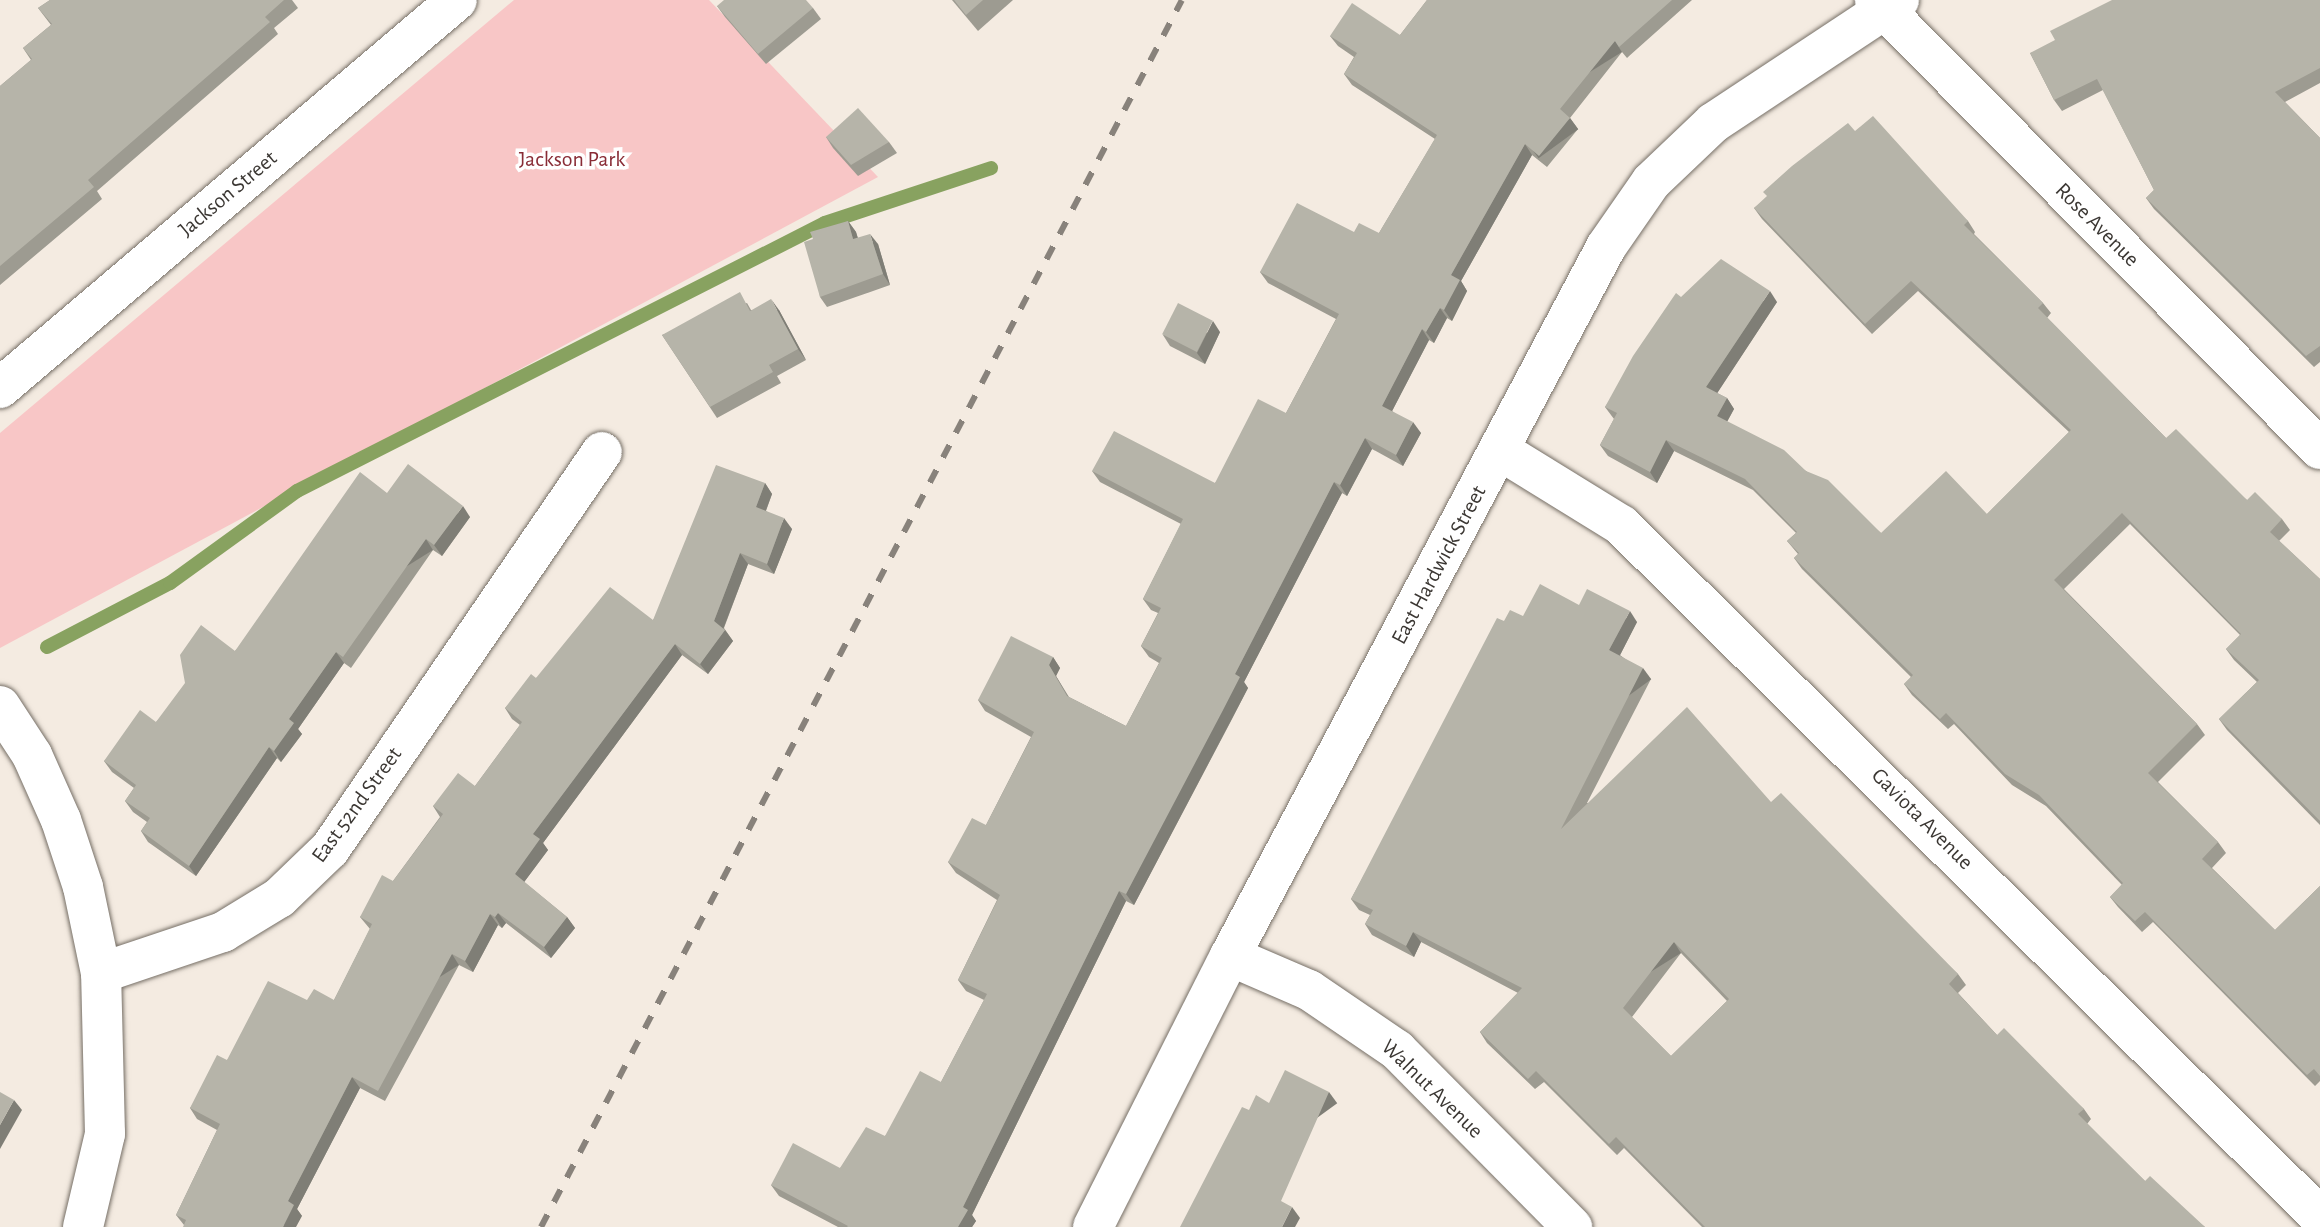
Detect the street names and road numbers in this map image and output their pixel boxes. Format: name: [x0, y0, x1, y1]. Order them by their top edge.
street label: Jackson Street: [173, 145, 283, 243]
street label: Rose Avenue: [2049, 177, 2145, 273]
street label: East Hardwick Street: [1386, 481, 1492, 649]
street label: East 52nd Street: [306, 742, 408, 868]
street label: Gaviota Avenue: [1866, 763, 1978, 875]
street label: Walnut Avenue: [1376, 1034, 1488, 1144]

